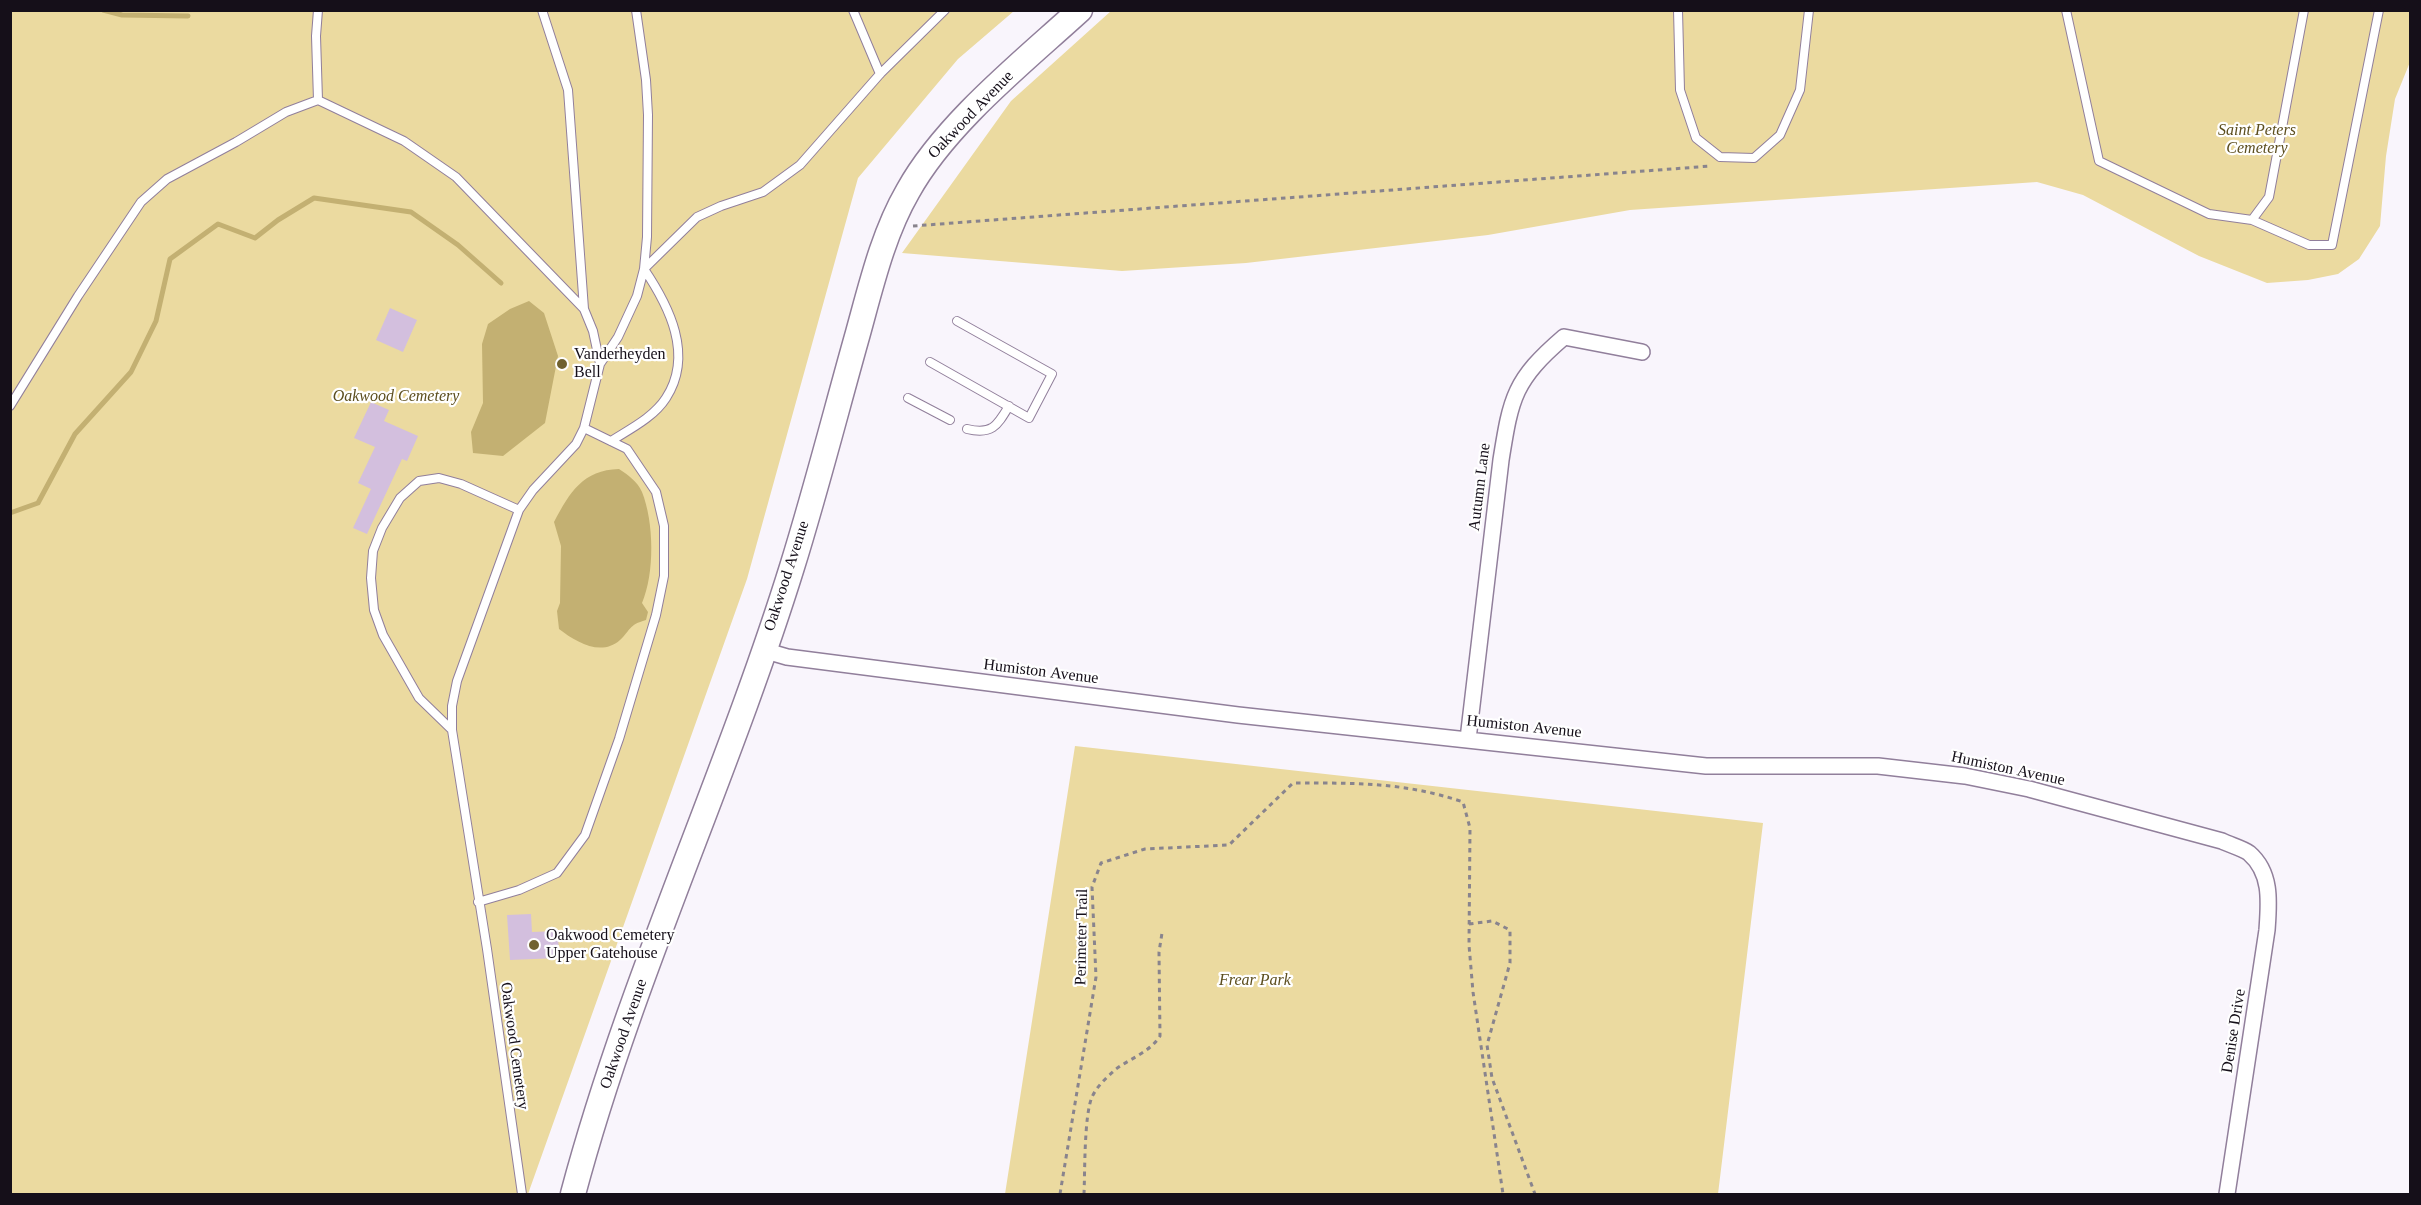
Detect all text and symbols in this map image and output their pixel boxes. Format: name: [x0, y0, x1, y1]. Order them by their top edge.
street label: Oakwood Avenue: [924, 67, 1018, 163]
park label: Saint Peters Cemetery: [2218, 121, 2296, 159]
place label: Vanderheyden Bell: [574, 345, 666, 383]
marker: Vanderheyden Bell: [555, 357, 569, 371]
park label: Oakwood Cemetery: [333, 387, 459, 407]
street label: Autumn Lane: [1465, 442, 1495, 532]
street label: Oakwood Avenue: [760, 518, 814, 634]
street label: Humiston Avenue: [982, 655, 1100, 689]
street label: Humiston Avenue: [1465, 711, 1583, 743]
street label: Humiston Avenue: [1949, 748, 2067, 790]
street label: Perimeter Trail: [1072, 888, 1092, 986]
place label: Oakwood Cemetery Upper Gatehouse: [546, 926, 674, 964]
marker: Oakwood Cemetery Upper Gatehouse: [527, 938, 541, 952]
park label: Frear Park: [1219, 971, 1291, 991]
street label: Oakwood Avenue: [596, 977, 652, 1091]
street label: Oakwood Cemetery: [496, 981, 532, 1111]
street label: Denise Drive: [2218, 988, 2250, 1074]

